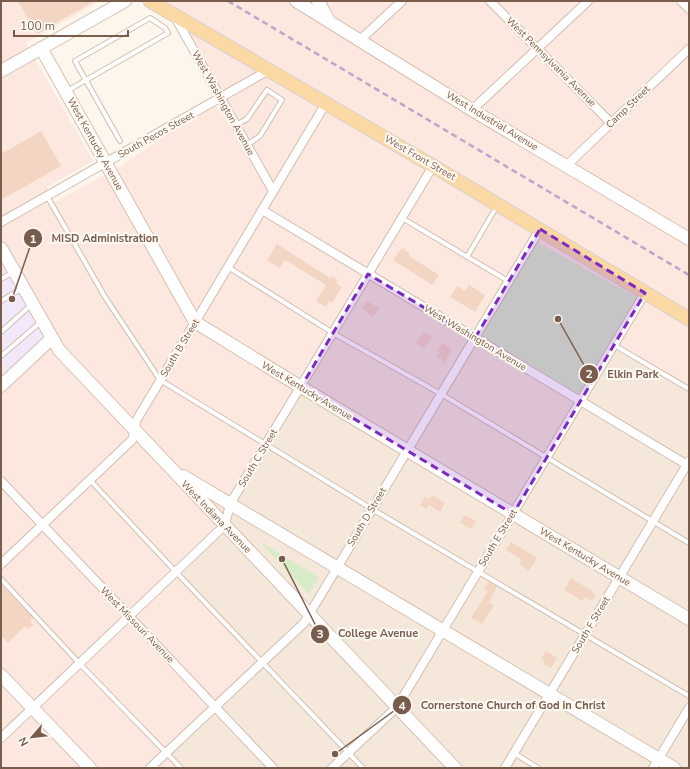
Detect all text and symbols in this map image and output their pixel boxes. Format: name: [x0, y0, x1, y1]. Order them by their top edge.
scale bar: [14, 12, 128, 38]
street label: West Pennsylvania Avenue: [503, 14, 599, 110]
text: 100 m: [20, 18, 55, 34]
street label: West Washington Avenue: [188, 48, 258, 158]
street label: Camp Street: [603, 82, 653, 132]
street label: West Industrial Avenue: [443, 88, 541, 154]
street label: West Kentucky Avenue: [64, 95, 126, 193]
street label: South Pecos Street: [115, 108, 197, 162]
street label: West Front Street: [382, 132, 459, 184]
callout: MISD Administration: [23, 227, 166, 250]
text: 1: [29, 231, 37, 247]
text: MISD Administration: [52, 231, 158, 246]
street label: West Washington Avenue: [421, 302, 529, 374]
street label: South B Street: [157, 316, 203, 380]
street label: West Kentucky Avenue: [259, 358, 355, 424]
callout: Elkin Park: [579, 363, 667, 386]
text: 2: [585, 366, 593, 382]
text: Elkin Park: [607, 367, 660, 382]
street label: South C Street: [235, 426, 281, 490]
street label: West Indiana Avenue: [178, 478, 254, 556]
street label: South D Street: [344, 485, 390, 549]
street label: South E Street: [475, 506, 521, 569]
street label: West Kentucky Avenue: [537, 524, 633, 590]
street label: West Missouri Avenue: [97, 584, 177, 666]
street label: South F Street: [568, 593, 614, 656]
callout: College Avenue: [310, 622, 426, 645]
text: 3: [316, 626, 324, 642]
text: College Avenue: [338, 626, 418, 641]
callout: Cornerstone Church of God in Christ: [392, 694, 613, 717]
text: 4: [398, 698, 406, 714]
text: Cornerstone Church of God in Christ: [421, 698, 606, 713]
north arrow: [12, 717, 52, 757]
text: N: [15, 734, 32, 749]

